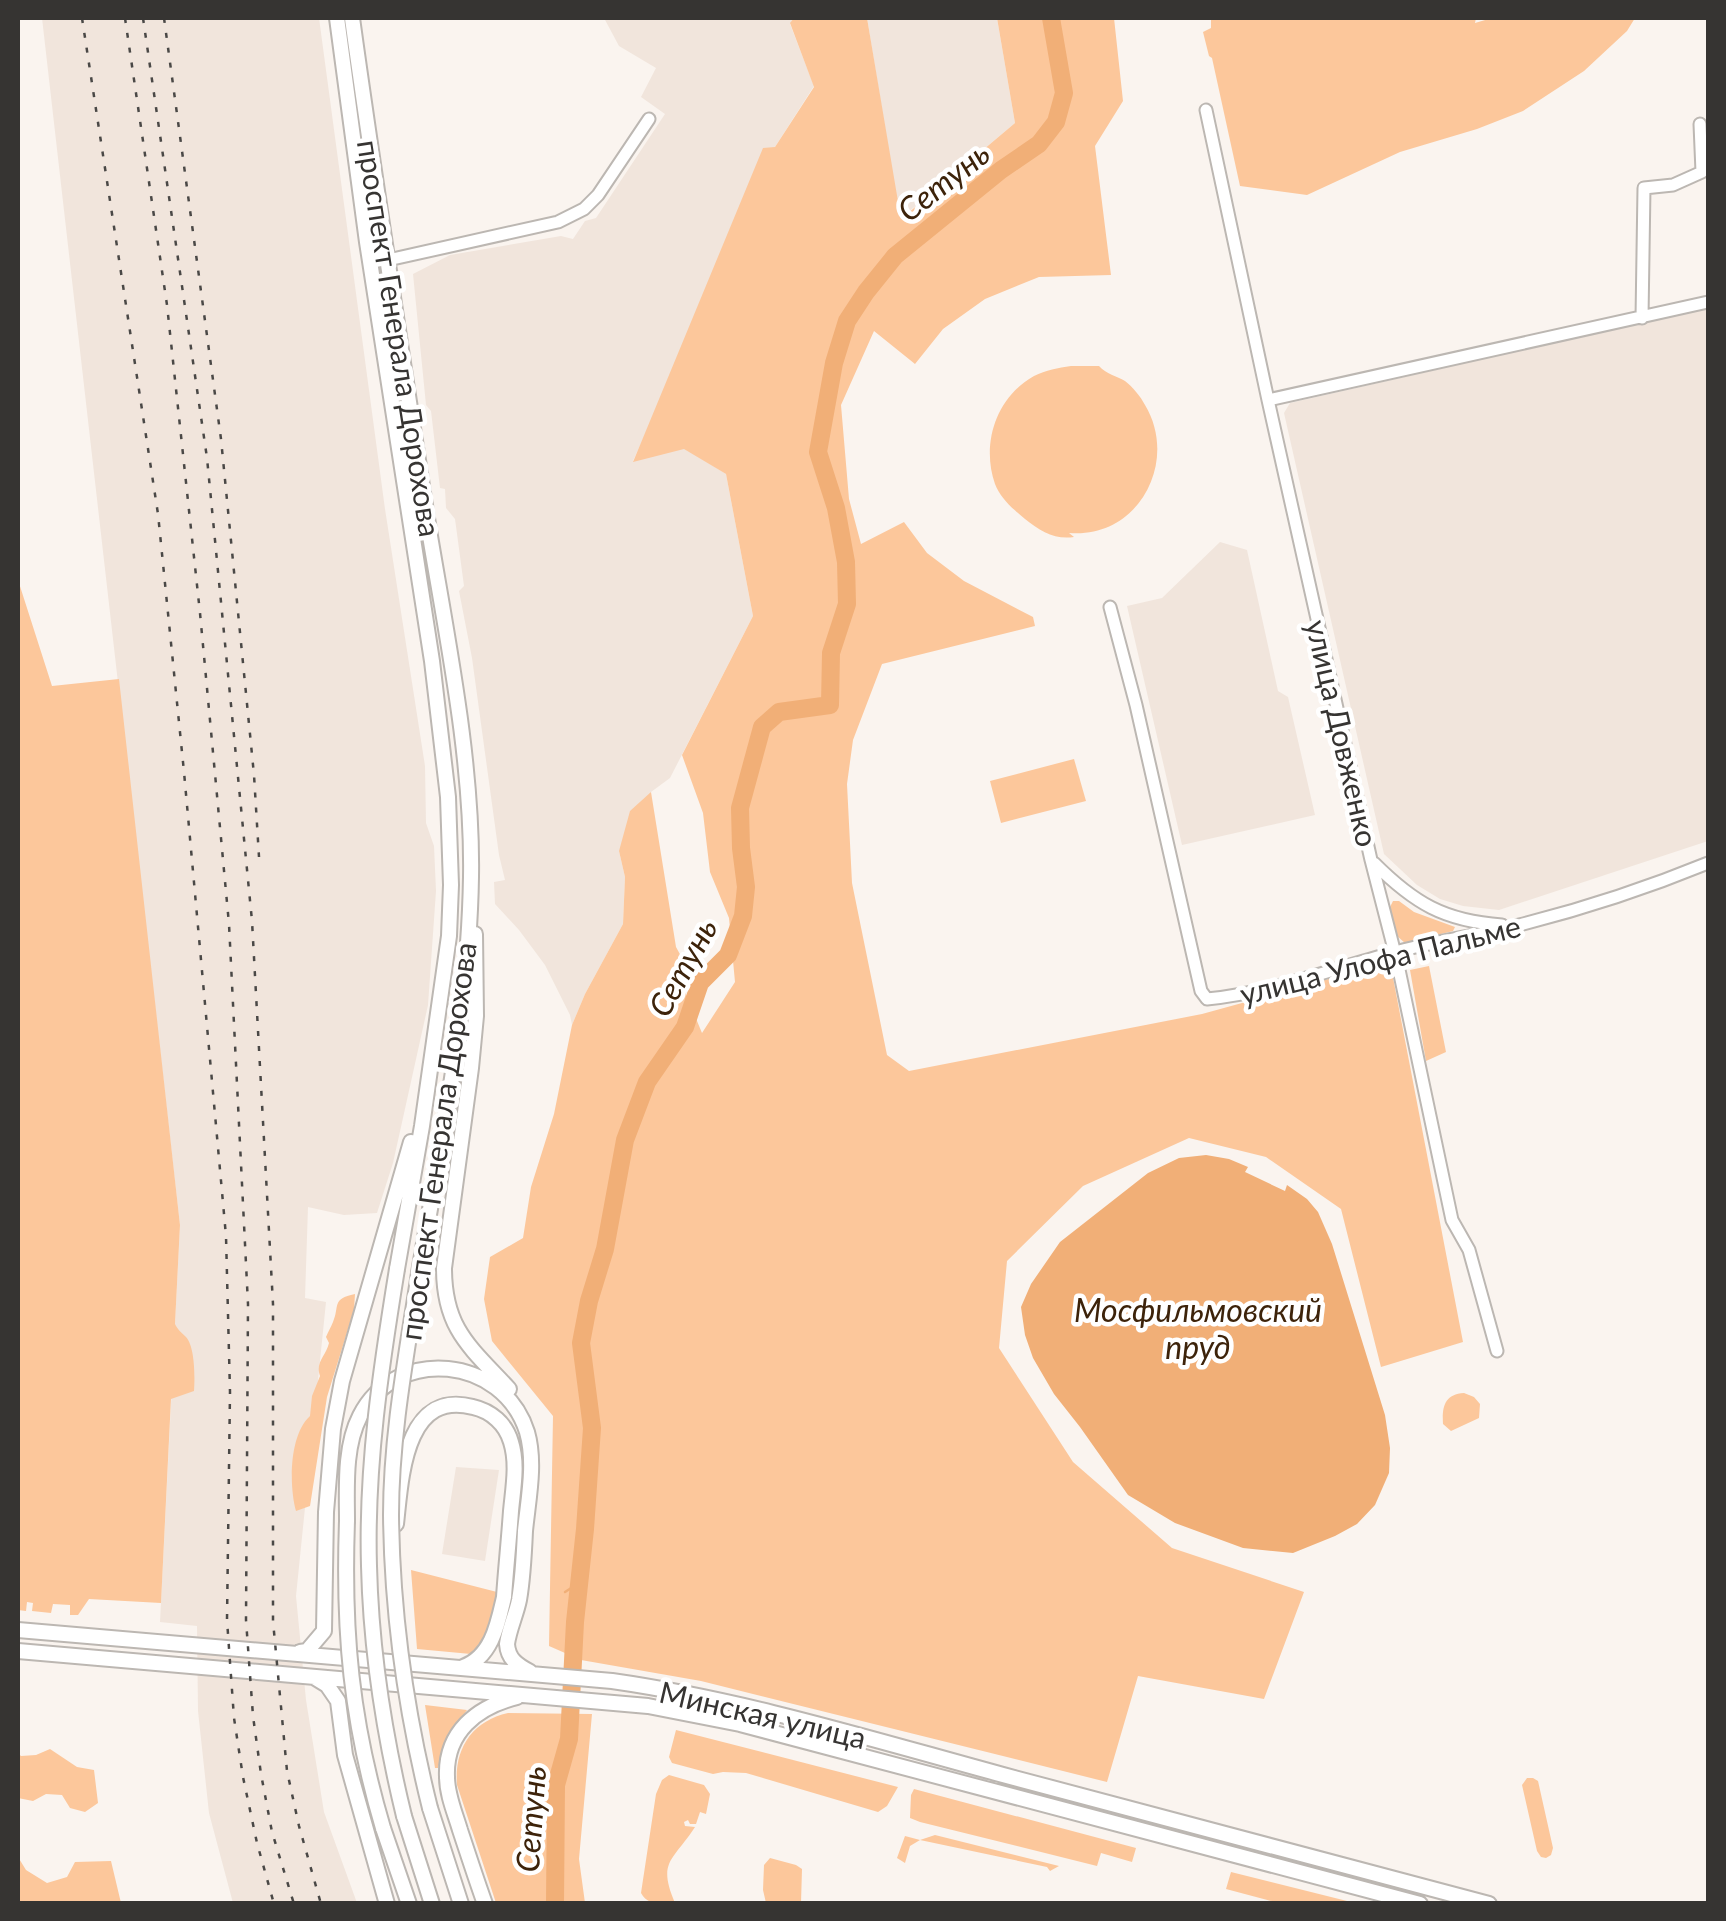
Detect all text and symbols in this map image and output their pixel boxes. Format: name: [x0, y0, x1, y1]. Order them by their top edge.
water label: Сетунь: [889, 133, 997, 229]
street label: проспект Генерала Дорохова: [351, 137, 449, 539]
street label: улица Довженко: [1299, 616, 1387, 850]
street label: улица Улофа Пальме: [1236, 907, 1524, 1011]
water label: Сетунь: [639, 911, 725, 1023]
street label: проспект Генерала Дорохова: [391, 940, 483, 1342]
water label: Мосфильмовский пруд: [1074, 1290, 1322, 1366]
street label: Минская улица: [656, 1673, 870, 1755]
water label: Сетунь: [507, 1765, 553, 1873]

